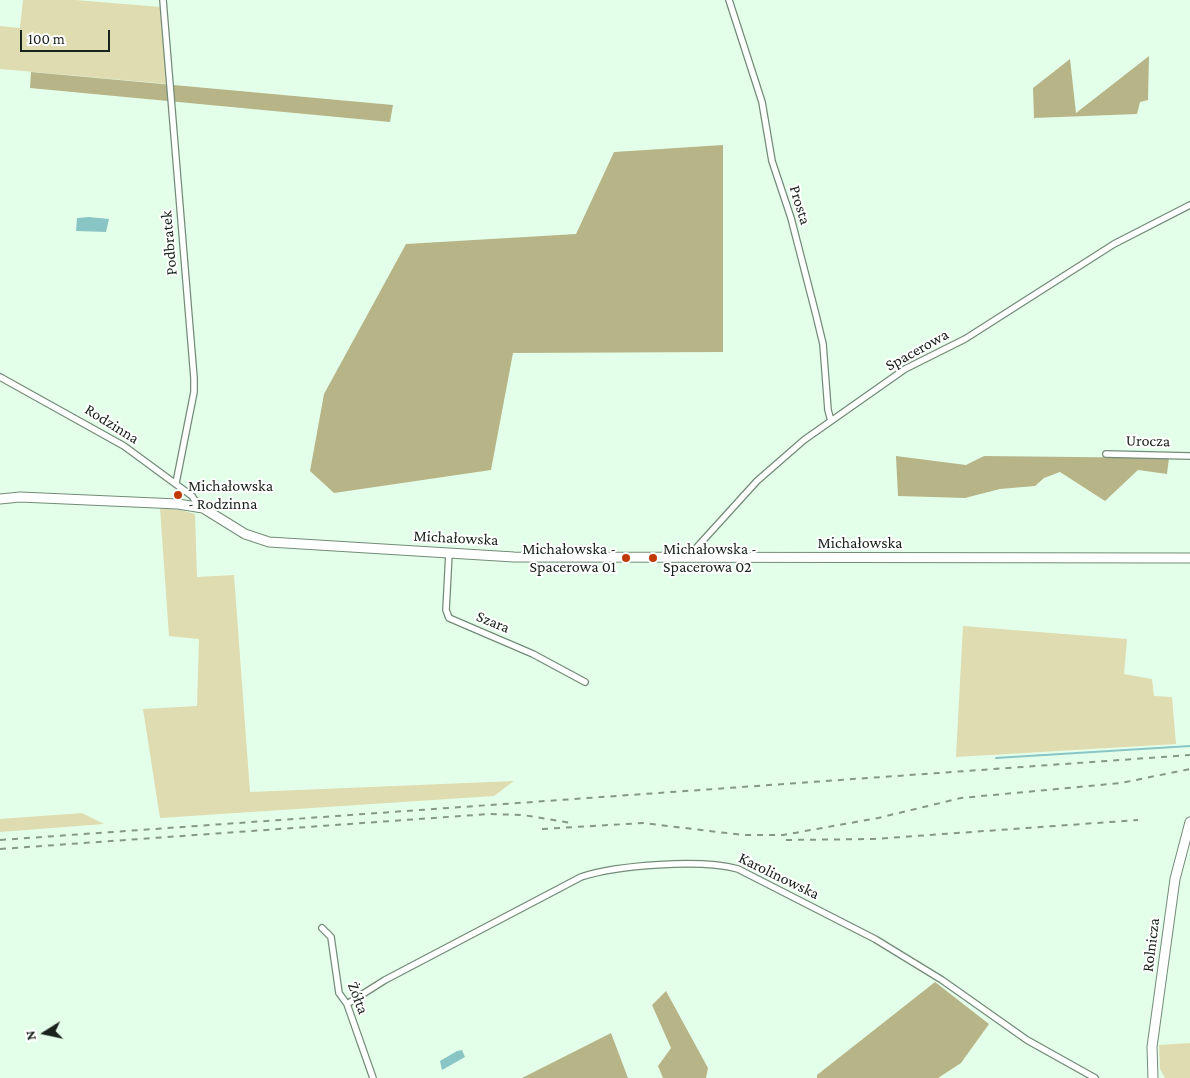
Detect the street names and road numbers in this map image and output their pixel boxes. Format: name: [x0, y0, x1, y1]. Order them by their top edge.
street label: Prosta: [785, 183, 815, 227]
street label: Podbratek: [157, 210, 181, 276]
street label: Spacerowa: [882, 325, 952, 375]
street label: Rodzinna: [81, 400, 143, 448]
street label: Urocza: [1126, 431, 1170, 451]
street label: Michałowska: [413, 526, 499, 550]
street label: Michałowska: [817, 533, 903, 553]
street label: Szara: [473, 607, 513, 637]
street label: Karolinowska: [735, 848, 823, 904]
street label: Rolnicza: [1138, 917, 1164, 973]
street label: Żółta: [343, 979, 373, 1017]

